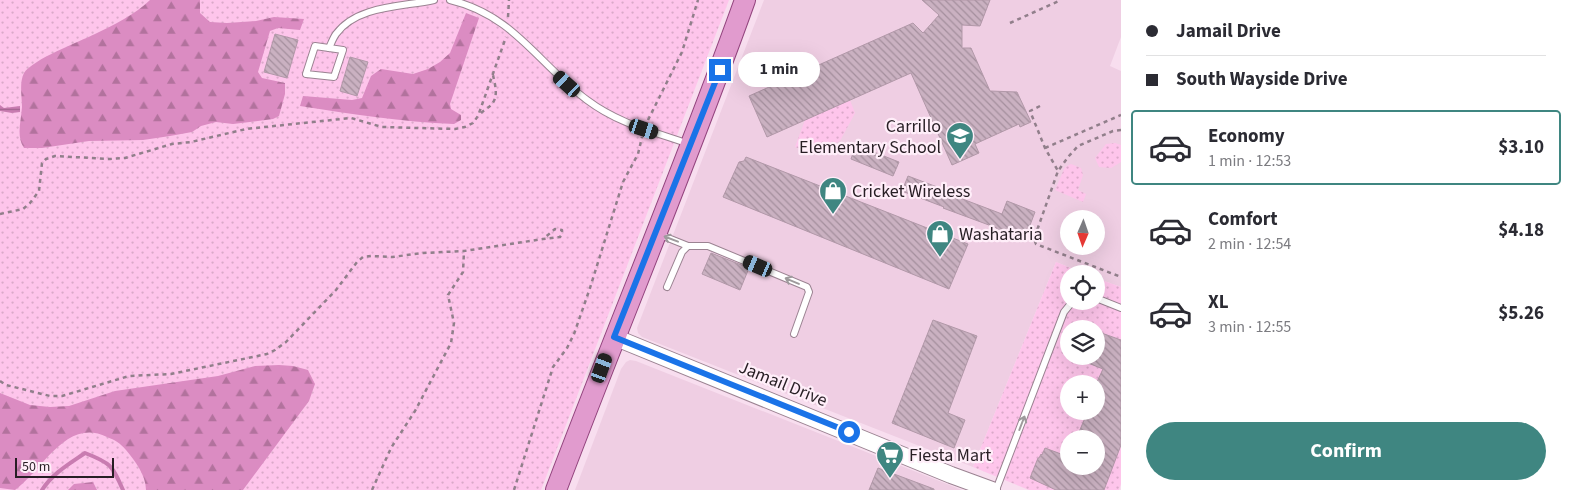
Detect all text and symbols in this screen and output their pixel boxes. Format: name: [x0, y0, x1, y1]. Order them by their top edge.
text: Jamail Drive: [1176, 18, 1281, 45]
callout: 1 min: [738, 52, 820, 88]
text: 1 min: [760, 58, 798, 80]
route end: [709, 59, 731, 81]
text: South Wayside Drive: [1176, 66, 1348, 93]
car: [550, 68, 583, 100]
place label: Carrillo Elementary School: [799, 114, 941, 160]
car: [627, 117, 660, 141]
school or university icon: Carrillo Elementary School: [945, 121, 975, 160]
text: Economy: [1208, 123, 1285, 150]
icon: car: [1148, 125, 1193, 170]
text: $3.10: [1498, 134, 1544, 161]
text: 1 min · 12:53: [1208, 150, 1291, 172]
shop icon: Cricket Wireless: [818, 176, 848, 215]
place label: Cricket Wireless: [852, 179, 970, 204]
text: Comfort: [1208, 206, 1278, 233]
icon: car: [1148, 208, 1193, 253]
north arrow: [1060, 210, 1105, 255]
map controls: [1060, 210, 1105, 475]
text: $4.18: [1498, 217, 1544, 244]
shop icon: Washataria: [925, 219, 955, 258]
place label: Washataria: [959, 222, 1043, 247]
text: 2 min · 12:54: [1208, 233, 1291, 255]
one-way arrow: [664, 234, 679, 243]
car: [741, 253, 774, 279]
button: locate: [1060, 265, 1105, 310]
one-way arrow: [785, 275, 800, 285]
text: XL: [1208, 289, 1229, 316]
icon: car: [1148, 291, 1193, 336]
text: $5.26: [1498, 300, 1544, 327]
text: 3 min · 12:55: [1208, 316, 1291, 338]
button: layers: [1060, 320, 1105, 365]
car: [589, 351, 614, 385]
street label: Jamail Drive: [735, 355, 831, 413]
button: +: [1060, 375, 1105, 420]
one-way arrow: [1018, 415, 1027, 431]
route start: [838, 421, 860, 443]
button: Confirm: [1146, 422, 1546, 480]
button: −: [1060, 430, 1105, 475]
supermarket icon: Fiesta Mart: [875, 440, 905, 479]
place label: Fiesta Mart: [909, 443, 991, 468]
scale bar: [15, 455, 114, 478]
text: 50 m: [22, 457, 50, 477]

